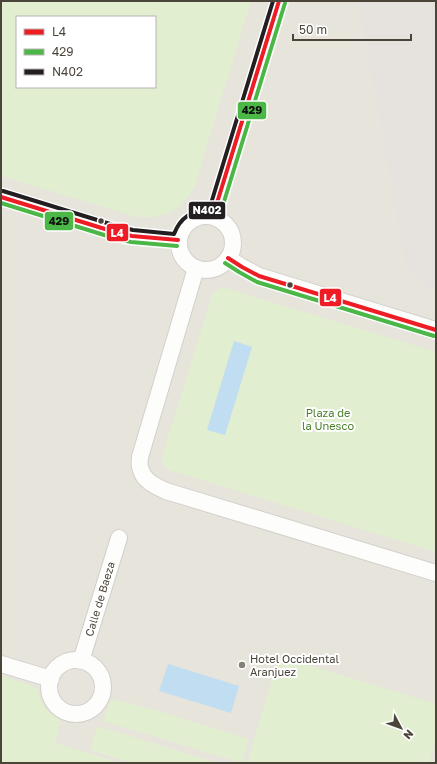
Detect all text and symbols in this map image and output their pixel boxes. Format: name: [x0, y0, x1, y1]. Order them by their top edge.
legend: [16, 16, 156, 88]
scale bar: [293, 16, 411, 42]
text: 50 m: [299, 22, 327, 37]
text: L4: [52, 24, 66, 39]
text: 429: [52, 44, 74, 59]
text: N402: [52, 64, 83, 79]
line badge: 429: [237, 101, 267, 120]
text: 429: [242, 103, 262, 116]
line badge: N402: [188, 201, 226, 220]
text: N402: [192, 203, 222, 216]
line badge: 429: [44, 211, 74, 231]
text: 429: [49, 214, 69, 227]
unlabelled marker: [96, 216, 106, 226]
line badge: L4: [106, 223, 129, 242]
text: L4: [110, 226, 124, 239]
unlabelled marker: [285, 280, 295, 290]
line badge: L4: [319, 288, 342, 307]
text: L4: [323, 291, 337, 304]
park label: Plaza de la Unesco: [302, 406, 354, 432]
street label: Calle de Baeza: [82, 560, 117, 638]
place label: Hotel Occidental Aranjuez: [250, 652, 340, 678]
marker: Hotel Occidental Aranjuez: [237, 660, 247, 670]
north arrow: [381, 708, 421, 748]
text: N: [401, 727, 417, 742]

